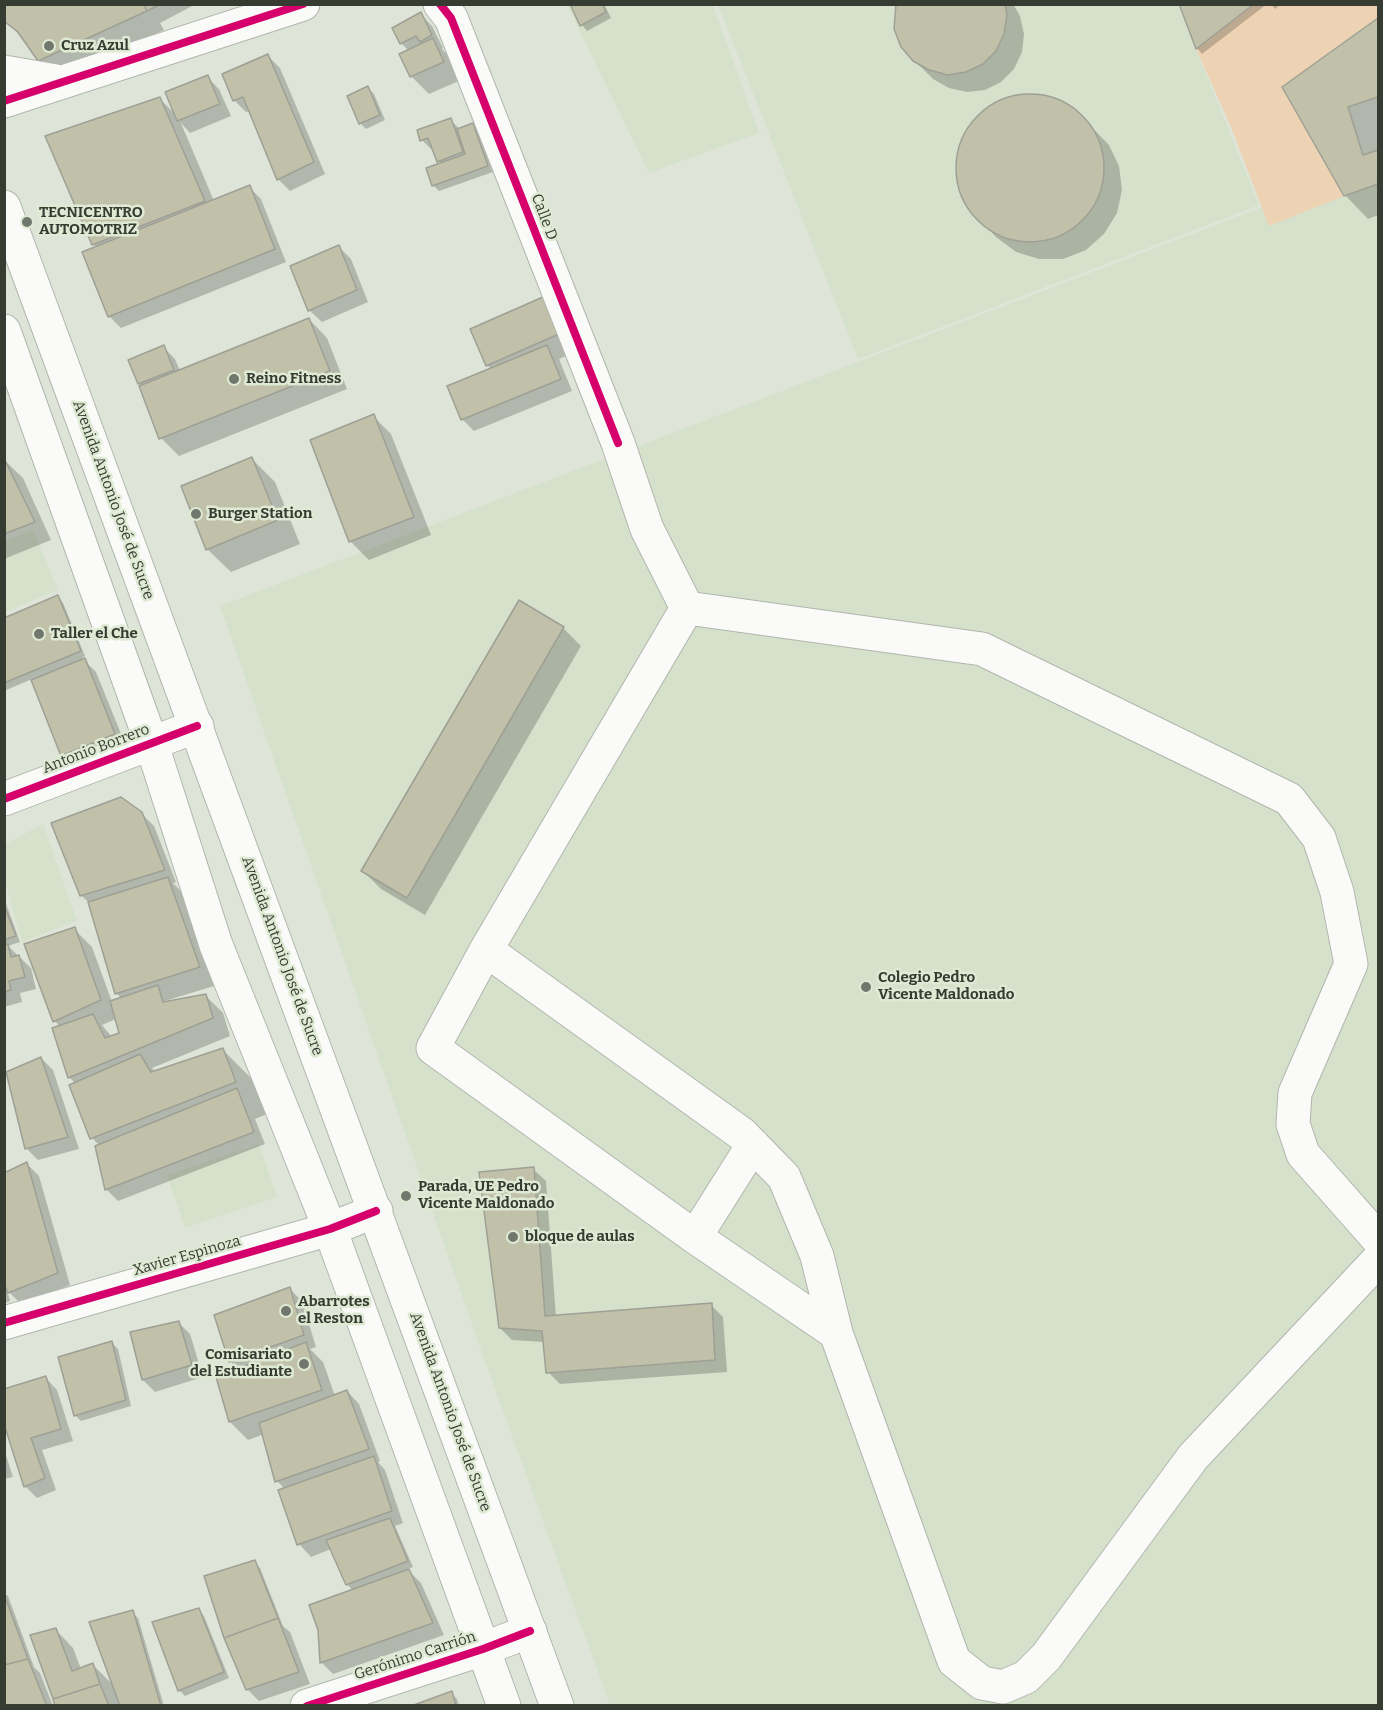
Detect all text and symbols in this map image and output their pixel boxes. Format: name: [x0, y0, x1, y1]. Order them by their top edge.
place label: Cruz Azul: [61, 37, 129, 55]
marker: Cruz Azul: [42, 39, 56, 53]
street label: Calle D: [527, 191, 561, 243]
place label: TECNICENTRO AUTOMOTRIZ: [39, 204, 143, 239]
marker: TECNICENTRO AUTOMOTRIZ: [20, 215, 34, 229]
place label: Reino Fitness: [246, 370, 341, 388]
marker: Reino Fitness: [227, 372, 241, 386]
street label: Avenida Antonio José de Sucre: [68, 398, 158, 602]
place label: Burger Station: [208, 505, 312, 523]
marker: Burger Station: [189, 507, 203, 521]
place label: Taller el Che: [51, 625, 138, 643]
marker: Taller el Che: [32, 627, 46, 641]
street label: Antonio Borrero: [40, 720, 152, 778]
street label: Avenida Antonio José de Sucre: [237, 854, 327, 1058]
place label: Colegio Pedro Vicente Maldonado: [878, 969, 1014, 1004]
marker: Colegio Pedro Vicente Maldonado: [859, 980, 873, 994]
place label: Parada, UE Pedro Vicente Maldonado: [418, 1178, 554, 1213]
marker: Parada, UE Pedro Vicente Maldonado: [399, 1189, 413, 1203]
place label: bloque de aulas: [525, 1228, 635, 1246]
marker: bloque de aulas: [506, 1230, 520, 1244]
street label: Xavier Espinoza: [131, 1232, 243, 1280]
place label: Abarrotes el Reston: [298, 1293, 370, 1328]
marker: Abarrotes el Reston: [279, 1304, 293, 1318]
street label: Avenida Antonio José de Sucre: [405, 1310, 495, 1514]
place label: Comisariato del Estudiante: [190, 1346, 292, 1381]
marker: Comisariato del Estudiante: [297, 1357, 311, 1371]
street label: Gerónimo Carrión: [352, 1628, 478, 1684]

